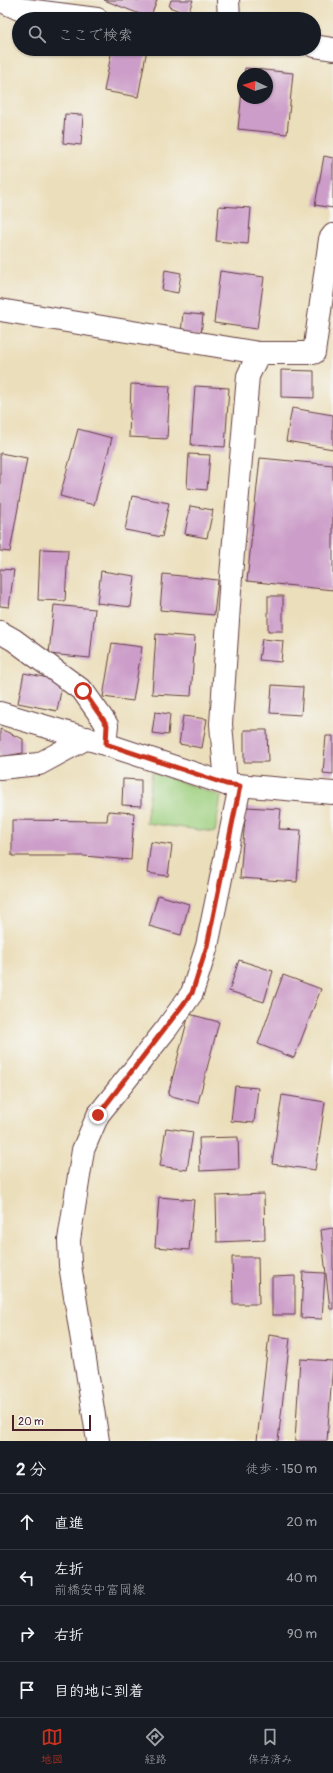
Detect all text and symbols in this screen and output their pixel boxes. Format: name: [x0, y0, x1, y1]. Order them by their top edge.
search box: [12, 12, 321, 56]
icon: search: [26, 23, 48, 45]
text: ここで検索: [58, 26, 133, 45]
north arrow: [237, 68, 273, 104]
route start: [74, 682, 92, 700]
route end: [89, 1106, 107, 1124]
scale bar: [12, 1413, 91, 1432]
text: 20 m: [18, 1415, 44, 1428]
text: 2 分: [16, 1459, 46, 1480]
text: 徒歩 · 150 m: [246, 1461, 317, 1477]
icon: ahead: [16, 1511, 38, 1533]
text: 直進: [54, 1514, 84, 1533]
text: 20 m: [286, 1514, 317, 1530]
text: 左折: [54, 1560, 84, 1579]
icon: left: [16, 1567, 38, 1589]
text: 40 m: [286, 1570, 317, 1586]
text: 前橋安中富岡線: [54, 1582, 145, 1598]
icon: right: [16, 1623, 38, 1645]
text: 右折: [54, 1626, 84, 1645]
text: 90 m: [287, 1626, 317, 1642]
icon: arrive: [16, 1679, 38, 1701]
text: 目的地に到着: [54, 1682, 144, 1701]
tab: 地図: [41, 1726, 63, 1766]
tab: 経路: [144, 1726, 166, 1766]
tab: 保存済み: [248, 1726, 292, 1766]

